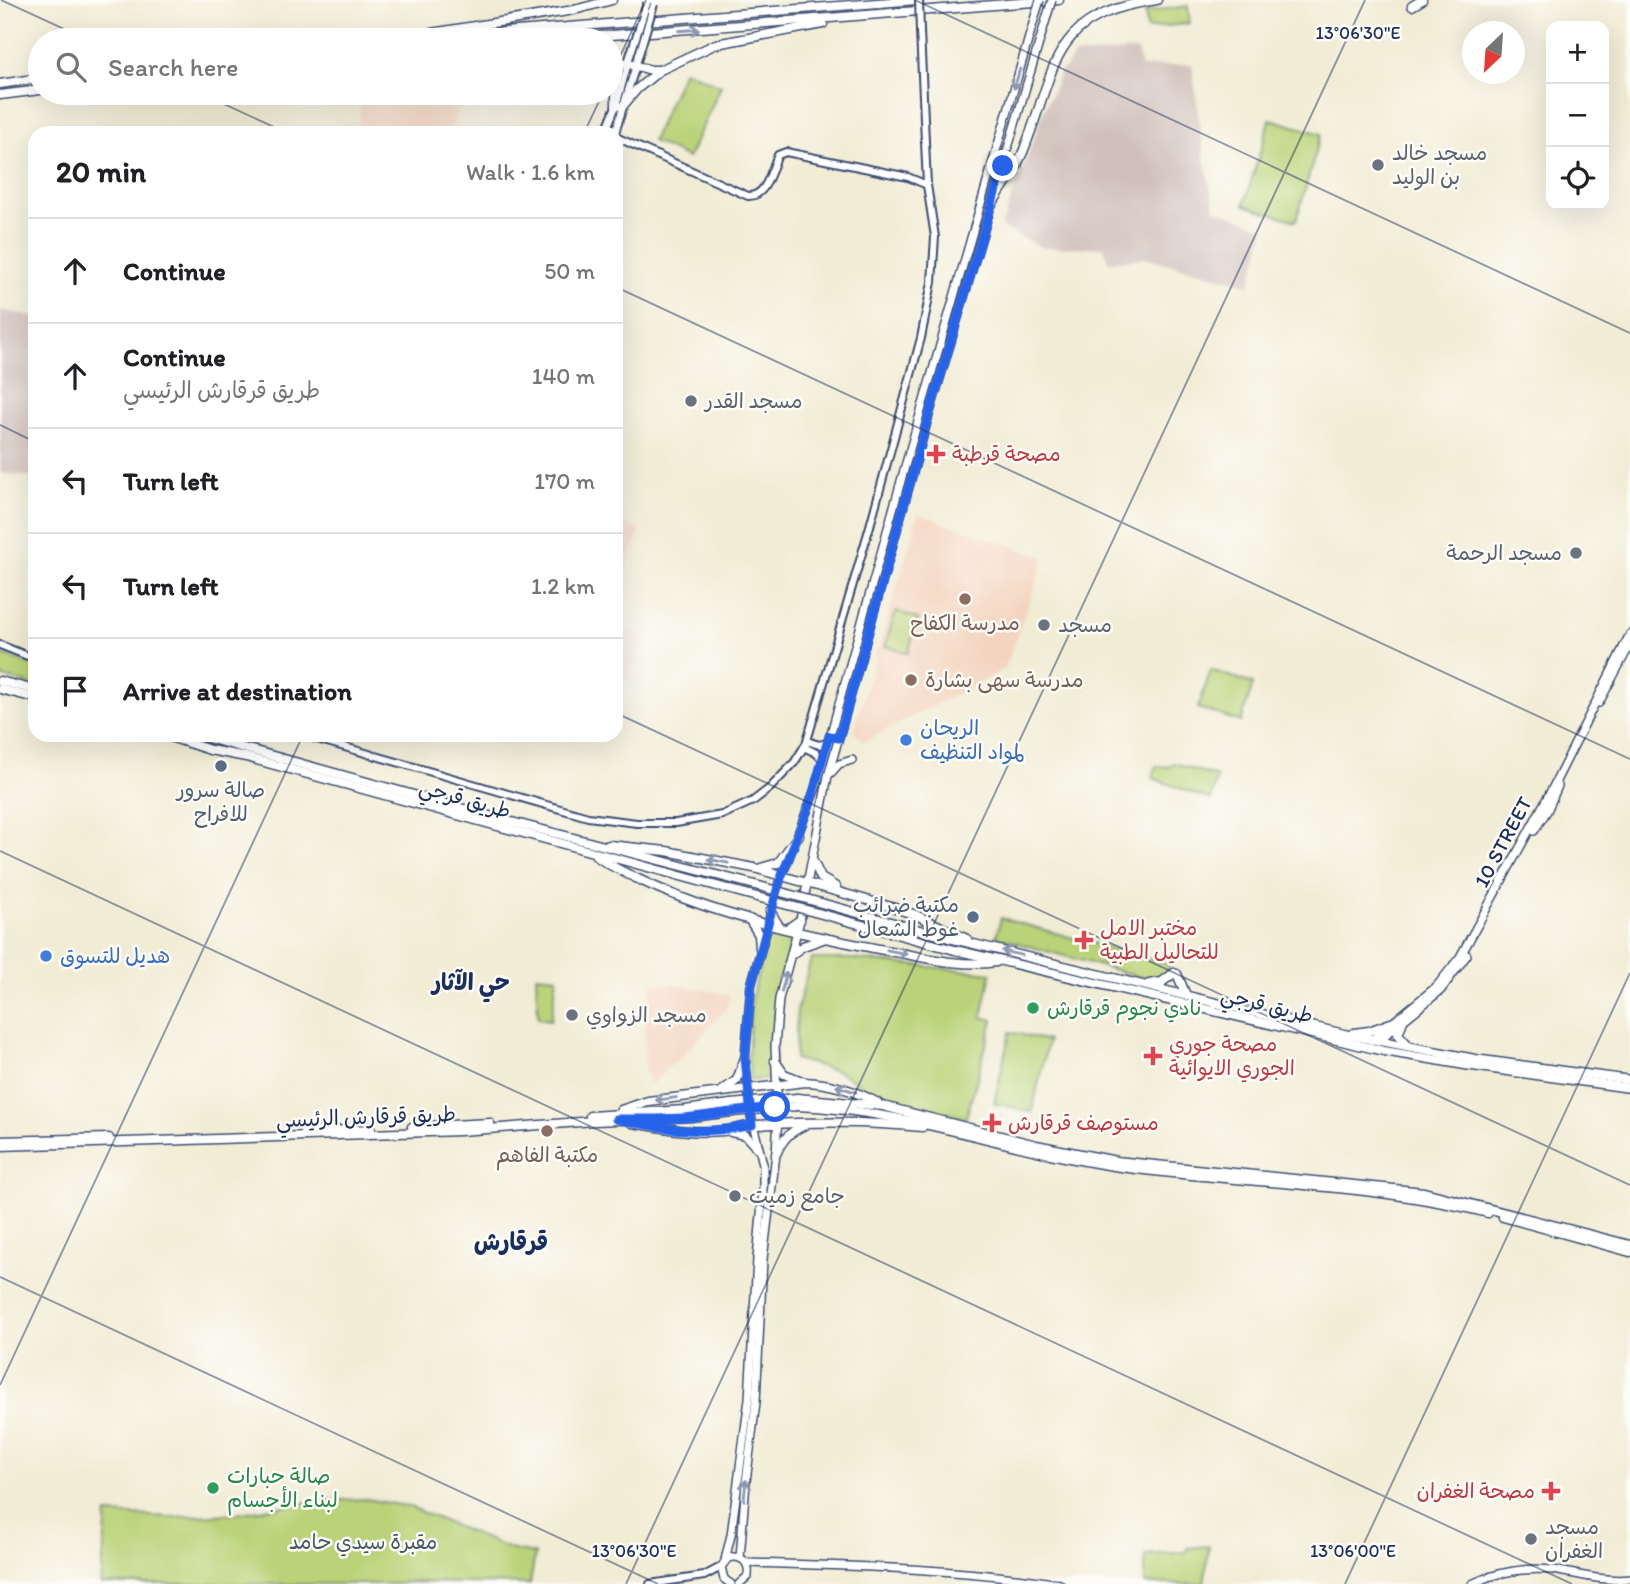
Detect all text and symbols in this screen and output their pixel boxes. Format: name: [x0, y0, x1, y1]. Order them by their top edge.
north arrow: [1462, 21, 1525, 84]
map controls: [1546, 21, 1609, 210]
button: +: [1546, 21, 1609, 84]
text: 13°06'30"E: [1316, 22, 1400, 44]
one-way arrow: [678, 23, 700, 36]
search box: [28, 28, 623, 105]
icon: search: [52, 48, 90, 86]
text: Search here: [108, 51, 238, 83]
one-way arrow: [1009, 68, 1022, 90]
button: −: [1546, 84, 1609, 147]
place label: مسجد خالد بن الوليد: [1392, 140, 1487, 191]
button: locate: [1546, 147, 1609, 210]
route end: [987, 150, 1018, 181]
text: 20 min: [56, 153, 146, 190]
marker: مسجد خالد بن الوليد: [1370, 157, 1386, 173]
text: Walk · 1.6 km: [466, 158, 595, 186]
icon: ahead: [56, 252, 94, 290]
text: Continue: [123, 255, 226, 287]
text: 50 m: [544, 257, 595, 285]
text: Continue: [123, 341, 226, 373]
icon: ahead: [56, 357, 94, 395]
text: 140 m: [532, 362, 595, 390]
text: طريق قرقارش الرئيسي: [123, 376, 320, 404]
place label: مسجد القدر: [703, 388, 803, 413]
marker: مسجد القدر: [683, 393, 699, 409]
place label: مصحة قرطبة: [952, 441, 1061, 467]
marker: مصحة قرطبة: [926, 444, 946, 464]
icon: left: [56, 462, 94, 500]
text: Turn left: [123, 465, 219, 497]
text: 170 m: [534, 467, 595, 495]
place label: مسجد الرحمة: [1446, 540, 1562, 565]
marker: مسجد الرحمة: [1568, 545, 1584, 561]
icon: left: [56, 567, 94, 605]
text: Turn left: [123, 570, 219, 602]
text: 1.2 km: [531, 572, 595, 600]
marker: مدرسة الكفاح: [957, 591, 973, 607]
place label: مدرسة الكفاح: [910, 610, 1020, 637]
place label: مسجد: [1058, 612, 1112, 637]
marker: مسجد: [1036, 617, 1052, 633]
place label: مدرسة سهى بشارة: [925, 667, 1084, 694]
icon: arrive: [56, 672, 94, 710]
marker: مدرسة سهى بشارة: [903, 672, 919, 688]
text: Arrive at destination: [123, 675, 352, 707]
place label: الريحان لمواد التنظيف: [920, 715, 1024, 765]
marker: الريحان لمواد التنظيف: [898, 732, 914, 748]
marker: صالة سرور للافراح: [213, 758, 229, 774]
street label: طريق قرجي: [415, 774, 514, 830]
place label: صالة سرور للافراح: [175, 777, 265, 828]
street label: 10 STREET: [1468, 792, 1537, 891]
one-way arrow: [707, 853, 730, 867]
place label: مكتبة ضرائب غوط الشعال: [853, 892, 959, 942]
marker: مكتبة ضرائب غوط الشعال: [965, 909, 981, 925]
place label: مختبر الامل للتحاليل الطبية: [1100, 915, 1219, 965]
marker: مختبر الامل للتحاليل الطبية: [1074, 930, 1094, 950]
place label: هديل للتسوق: [60, 943, 170, 970]
one-way arrow: [886, 946, 908, 959]
one-way arrow: [1001, 946, 1024, 960]
marker: هديل للتسوق: [38, 948, 54, 964]
district label: حي الآثار: [430, 968, 510, 1003]
one-way arrow: [778, 972, 791, 994]
street label: طريق قرجي: [1217, 981, 1316, 1035]
place label: نادي نجوم قرقارش: [1047, 995, 1201, 1024]
marker: نادي نجوم قرقارش: [1025, 1000, 1041, 1016]
place label: مسجد الزواوي: [586, 1002, 707, 1030]
marker: مسجد الزواوي: [564, 1007, 580, 1023]
place label: مصحة جوري الجوري الايوائية: [1169, 1031, 1295, 1083]
marker: مصحة جوري الجوري الايوائية: [1143, 1046, 1163, 1066]
one-way arrow: [835, 1081, 857, 1094]
route start: [759, 1091, 790, 1122]
one-way arrow: [655, 1092, 678, 1105]
street label: طريق قرقارش الرئيسي: [276, 1101, 457, 1139]
place label: مستوصف قرقارش: [1008, 1110, 1159, 1136]
marker: مستوصف قرقارش: [982, 1113, 1002, 1133]
marker: مكتبة الفاهم: [539, 1123, 555, 1139]
place label: مكتبة الفاهم: [496, 1142, 598, 1171]
place label: جامع زميت: [749, 1183, 845, 1211]
marker: جامع زميت: [727, 1188, 743, 1204]
district label: قرقارش: [474, 1227, 548, 1256]
place label: صالة حبارات لبناء الأجسام: [227, 1463, 338, 1516]
place label: مصحة الغفران: [1416, 1478, 1535, 1503]
one-way arrow: [739, 1479, 752, 1501]
marker: صالة حبارات لبناء الأجسام: [205, 1480, 221, 1496]
marker: مصحة الغفران: [1541, 1481, 1561, 1501]
place label: مسجد الغفران: [1545, 1514, 1603, 1563]
park label: مقبرة سيدي حامد: [289, 1529, 437, 1557]
marker: مسجد الغفران: [1523, 1531, 1539, 1547]
text: 13°06'30"E: [592, 1540, 676, 1562]
text: 13°06'00"E: [1310, 1540, 1396, 1562]

